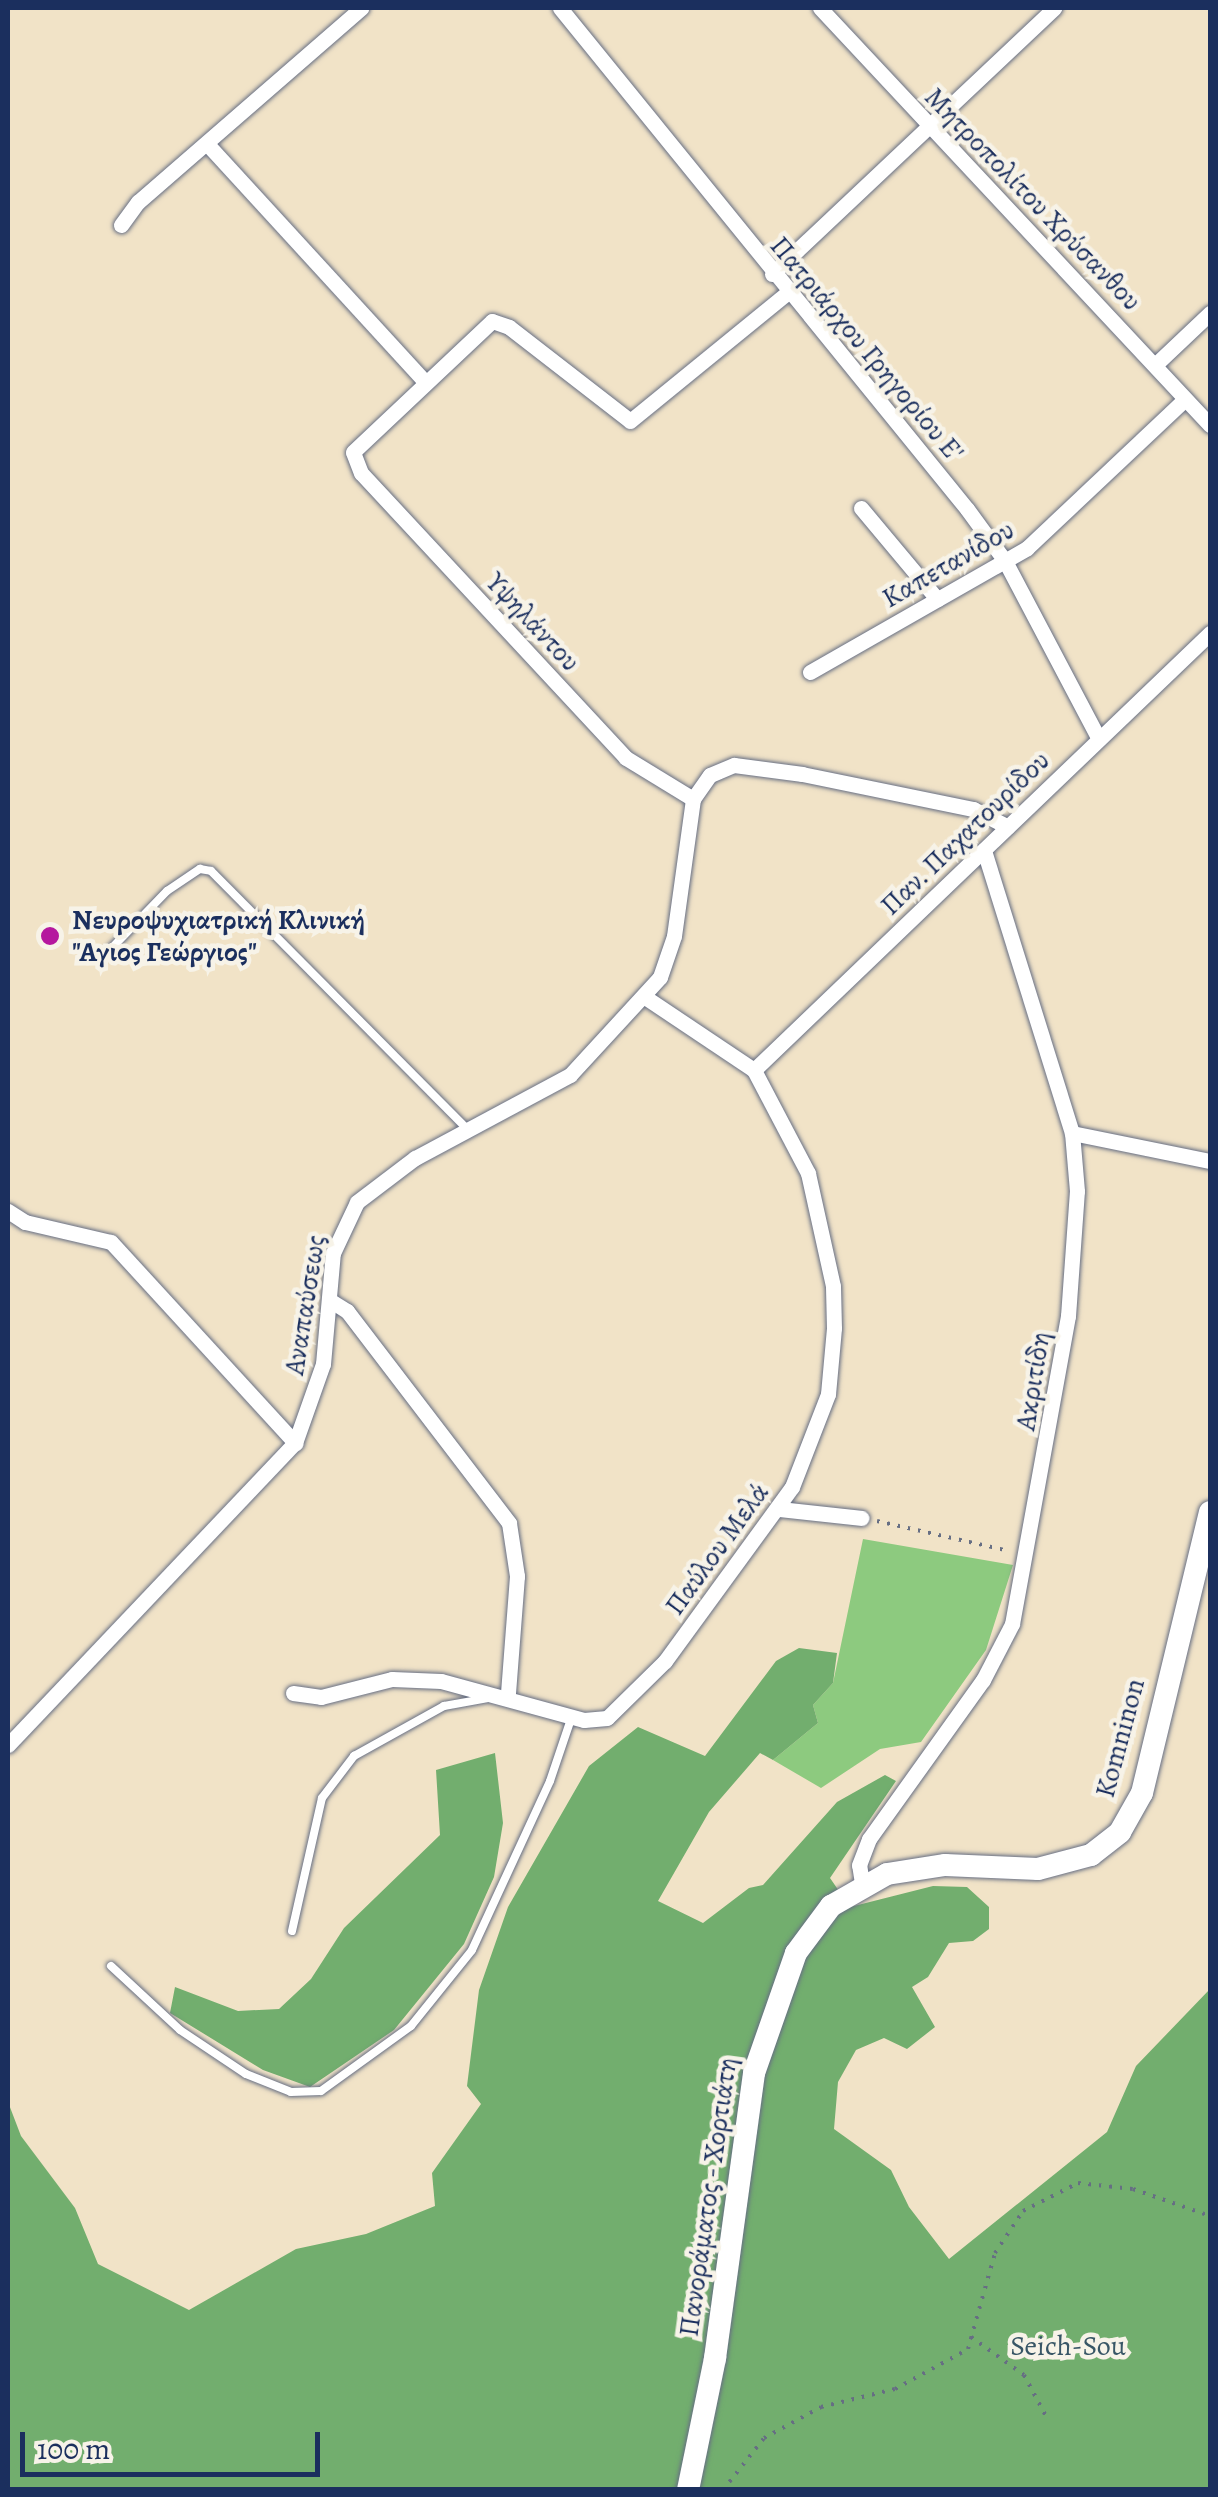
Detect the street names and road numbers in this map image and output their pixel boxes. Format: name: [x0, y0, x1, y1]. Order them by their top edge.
street label: Μητροπολίτου Χρύσανθου: [918, 80, 1148, 318]
street label: Πατριάρχου Γρηγορίου Ε': [763, 229, 971, 469]
street label: Καπετανίδου: [876, 513, 1020, 615]
street label: Υψηλάντου: [479, 566, 587, 678]
street label: Παν. Παχατουρίδου: [873, 744, 1057, 922]
street label: Αναπαύσεως: [277, 1233, 333, 1377]
street label: Ακριτίδη: [1009, 1329, 1057, 1433]
street label: Παύλου Μελά: [658, 1476, 776, 1622]
street label: Komninon: [1088, 1675, 1152, 1801]
street label: Πανοράματος - Χορτιάτη: [672, 2055, 744, 2339]

